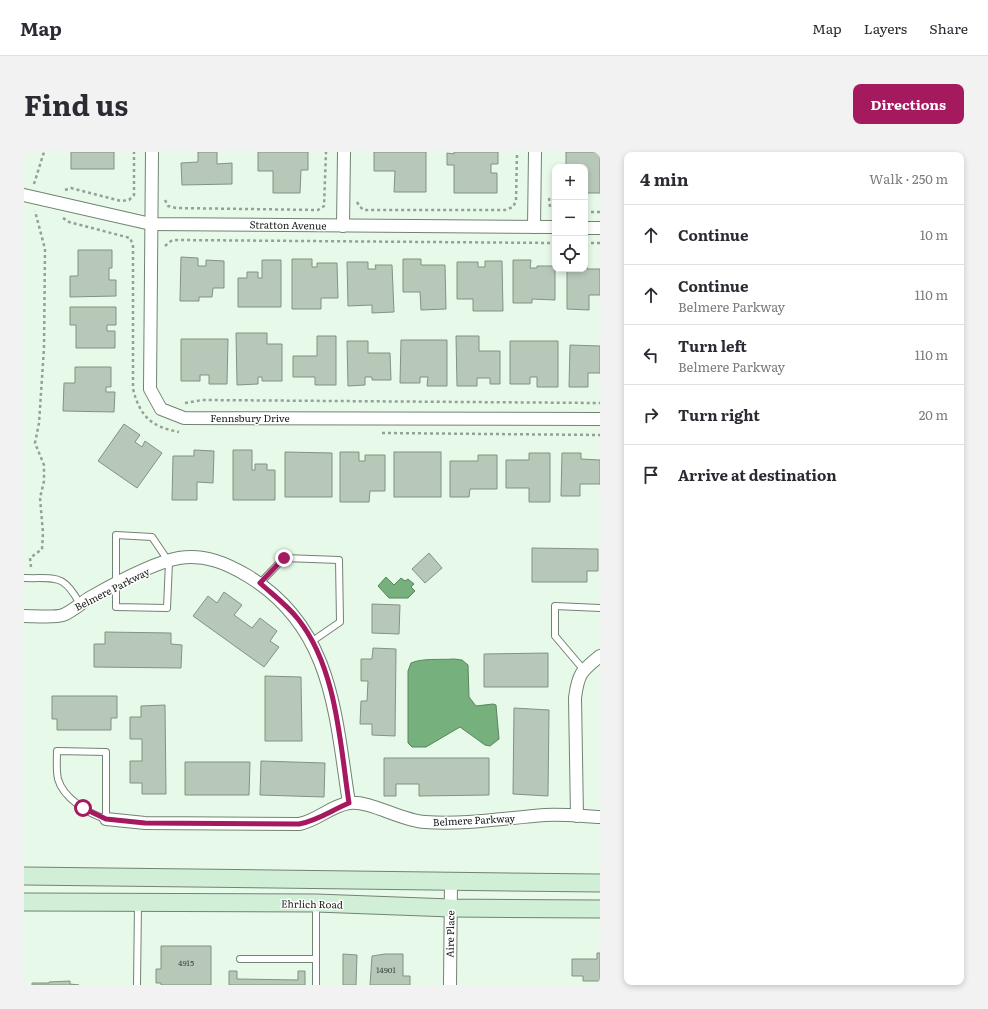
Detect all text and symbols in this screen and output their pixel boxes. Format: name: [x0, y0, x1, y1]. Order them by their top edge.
text: Map: [20, 14, 62, 42]
text: Map: [812, 18, 842, 38]
text: Layers: [864, 18, 907, 38]
text: Share: [929, 18, 968, 38]
text: Find us: [24, 83, 128, 125]
button: Directions: [853, 84, 964, 124]
map controls: [552, 164, 588, 272]
button: +: [552, 164, 588, 200]
text: 4 min: [640, 166, 689, 191]
text: Walk · 250 m: [869, 169, 948, 188]
button: −: [552, 200, 588, 236]
street label: Stratton Avenue: [249, 216, 327, 233]
text: Continue: [678, 223, 748, 246]
icon: ahead: [640, 224, 662, 246]
text: 10 m: [920, 225, 948, 244]
button: locate: [552, 236, 588, 272]
text: Continue: [678, 274, 748, 297]
icon: ahead: [640, 284, 662, 306]
text: 110 m: [915, 285, 948, 304]
text: Belmere Parkway: [678, 297, 785, 316]
text: Turn left: [678, 334, 747, 357]
icon: left: [640, 344, 662, 366]
text: 110 m: [915, 345, 948, 364]
text: Belmere Parkway: [678, 357, 785, 376]
text: Turn right: [678, 403, 760, 426]
icon: right: [640, 404, 662, 426]
text: 20 m: [919, 405, 948, 424]
street label: Fennsbury Drive: [210, 410, 290, 425]
text: Arrive at destination: [678, 463, 837, 486]
icon: arrive: [640, 464, 662, 486]
route end: [275, 549, 293, 567]
street label: Belmere Parkway: [72, 563, 152, 614]
route start: [74, 799, 92, 817]
street label: Belmere Parkway: [432, 810, 516, 829]
street label: Ehrlich Road: [281, 895, 343, 912]
street label: Aire Place: [442, 910, 457, 958]
house number: 4915: [178, 957, 194, 968]
house number: 14901: [376, 964, 396, 975]

